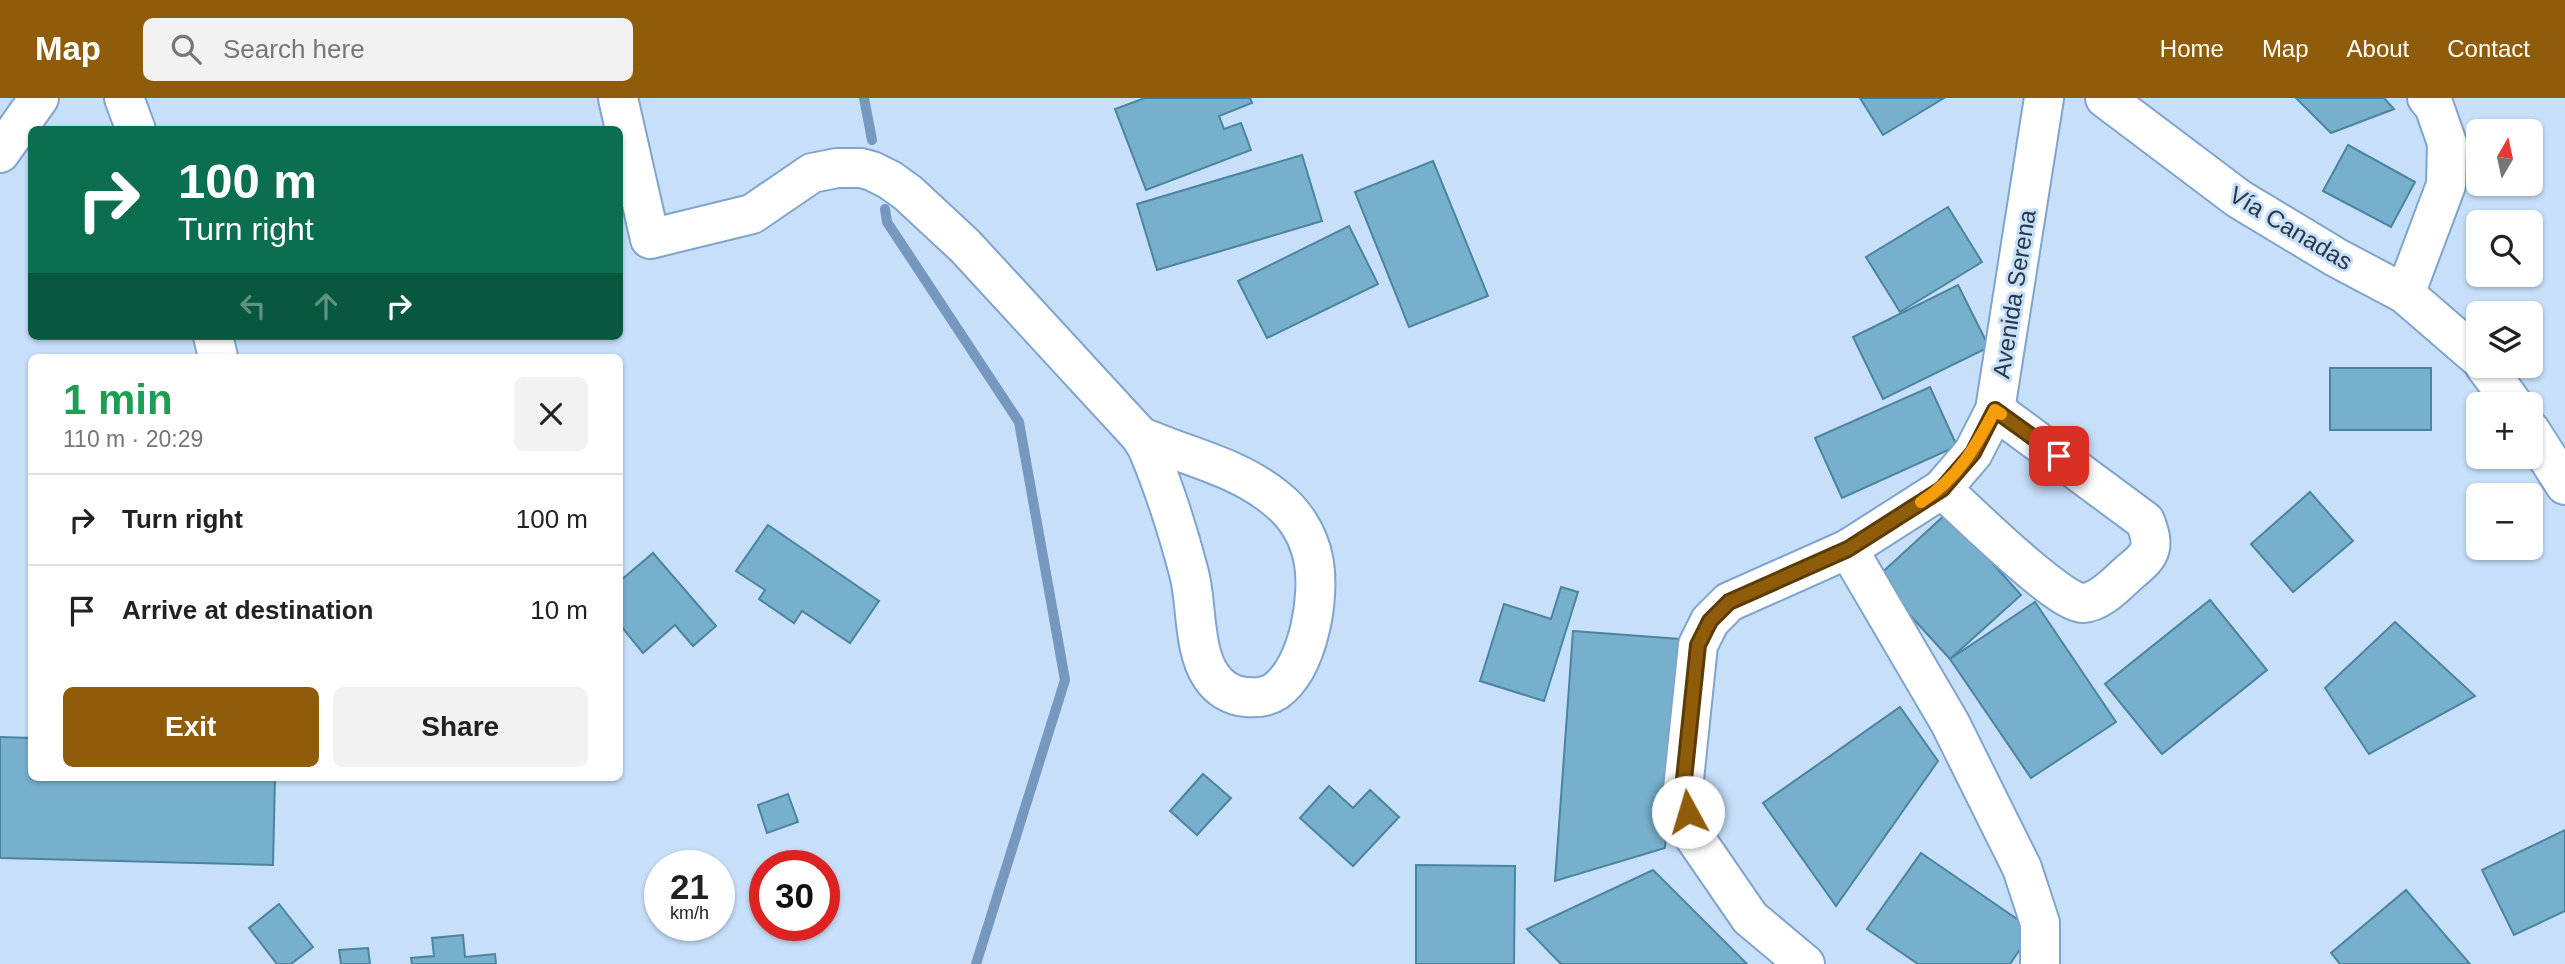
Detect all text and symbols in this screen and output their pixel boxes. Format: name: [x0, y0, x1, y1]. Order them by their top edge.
search box: [143, 18, 633, 81]
text: Map: [35, 30, 101, 67]
icon: search: [167, 30, 205, 68]
text: Search here: [223, 34, 365, 64]
text: Home: [2160, 35, 2224, 62]
text: Map: [2262, 35, 2309, 62]
text: About: [2347, 35, 2409, 62]
text: Contact: [2447, 35, 2530, 62]
north arrow: [2466, 119, 2543, 196]
map controls: [2466, 119, 2543, 560]
icon: right: [63, 154, 154, 245]
text: 100 m: [178, 154, 317, 208]
street label: Vía Canadas: [2225, 181, 2357, 275]
street label: Avenida Serena: [1987, 207, 2041, 380]
button: search: [2466, 210, 2543, 287]
text: Turn right: [178, 211, 314, 247]
icon: left: [234, 287, 272, 325]
icon: ahead: [307, 287, 345, 325]
icon: right: [380, 287, 418, 325]
button: layers: [2466, 301, 2543, 378]
text: 1 min: [63, 376, 173, 423]
button: close: [514, 377, 588, 451]
button: +: [2466, 392, 2543, 469]
text: 110 m · 20:29: [63, 426, 203, 452]
pin: [2029, 426, 2089, 486]
icon: arrive: [2040, 437, 2078, 475]
button: −: [2466, 483, 2543, 560]
icon: right: [63, 501, 101, 539]
text: Turn right: [122, 504, 243, 534]
text: 100 m: [516, 504, 588, 534]
icon: arrive: [63, 592, 101, 630]
text: Arrive at destination: [122, 595, 373, 625]
text: 10 m: [530, 595, 588, 625]
button: Exit: [63, 687, 319, 767]
button: Share: [333, 687, 588, 767]
position arrow: [1651, 775, 1725, 849]
speed limit sign: 30: [749, 850, 840, 941]
text: 21: [670, 867, 709, 906]
text: km/h: [670, 903, 709, 923]

